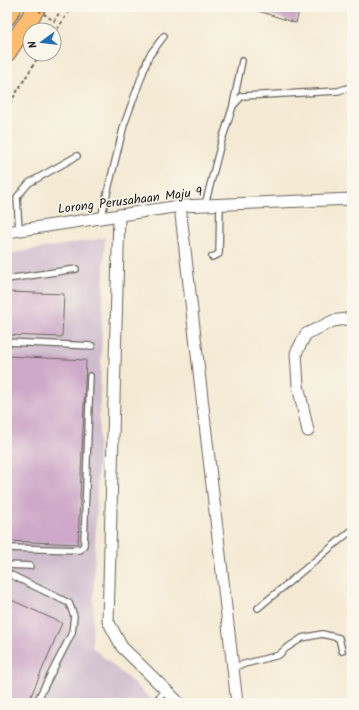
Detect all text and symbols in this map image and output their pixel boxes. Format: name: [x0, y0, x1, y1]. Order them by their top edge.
north arrow: [22, 22, 62, 62]
text: N: [24, 39, 43, 50]
street label: Lorong Perusahaan Maju 9: [57, 182, 204, 220]

